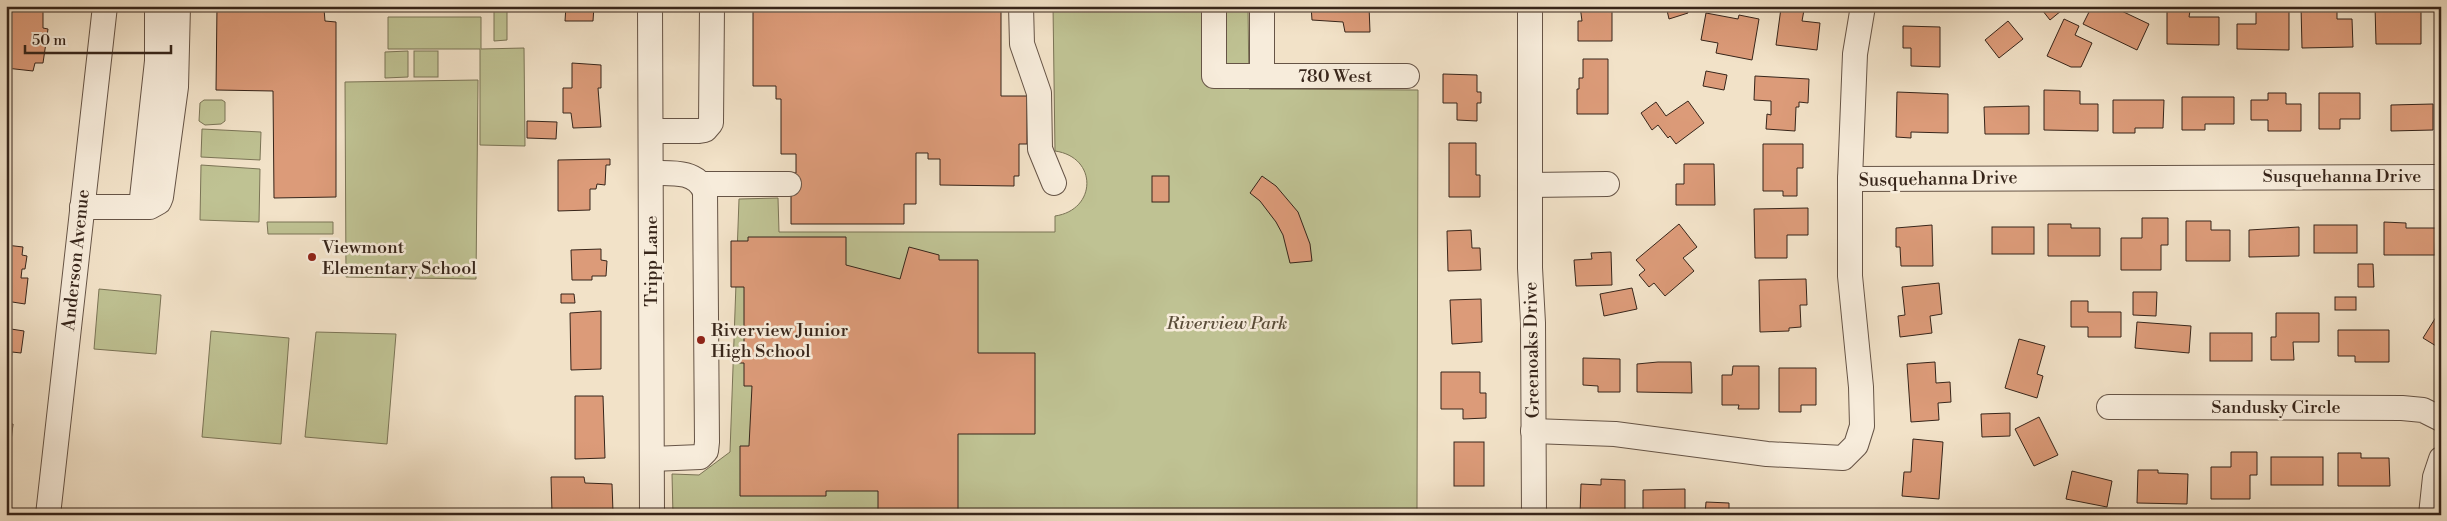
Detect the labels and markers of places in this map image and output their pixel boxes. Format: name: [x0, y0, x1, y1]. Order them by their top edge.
place label: Viewmont Elementary School: [321, 236, 477, 280]
marker: Viewmont Elementary School: [306, 251, 318, 263]
place label: Riverview Junior High School: [711, 319, 848, 363]
marker: Riverview Junior High School: [695, 334, 707, 346]

